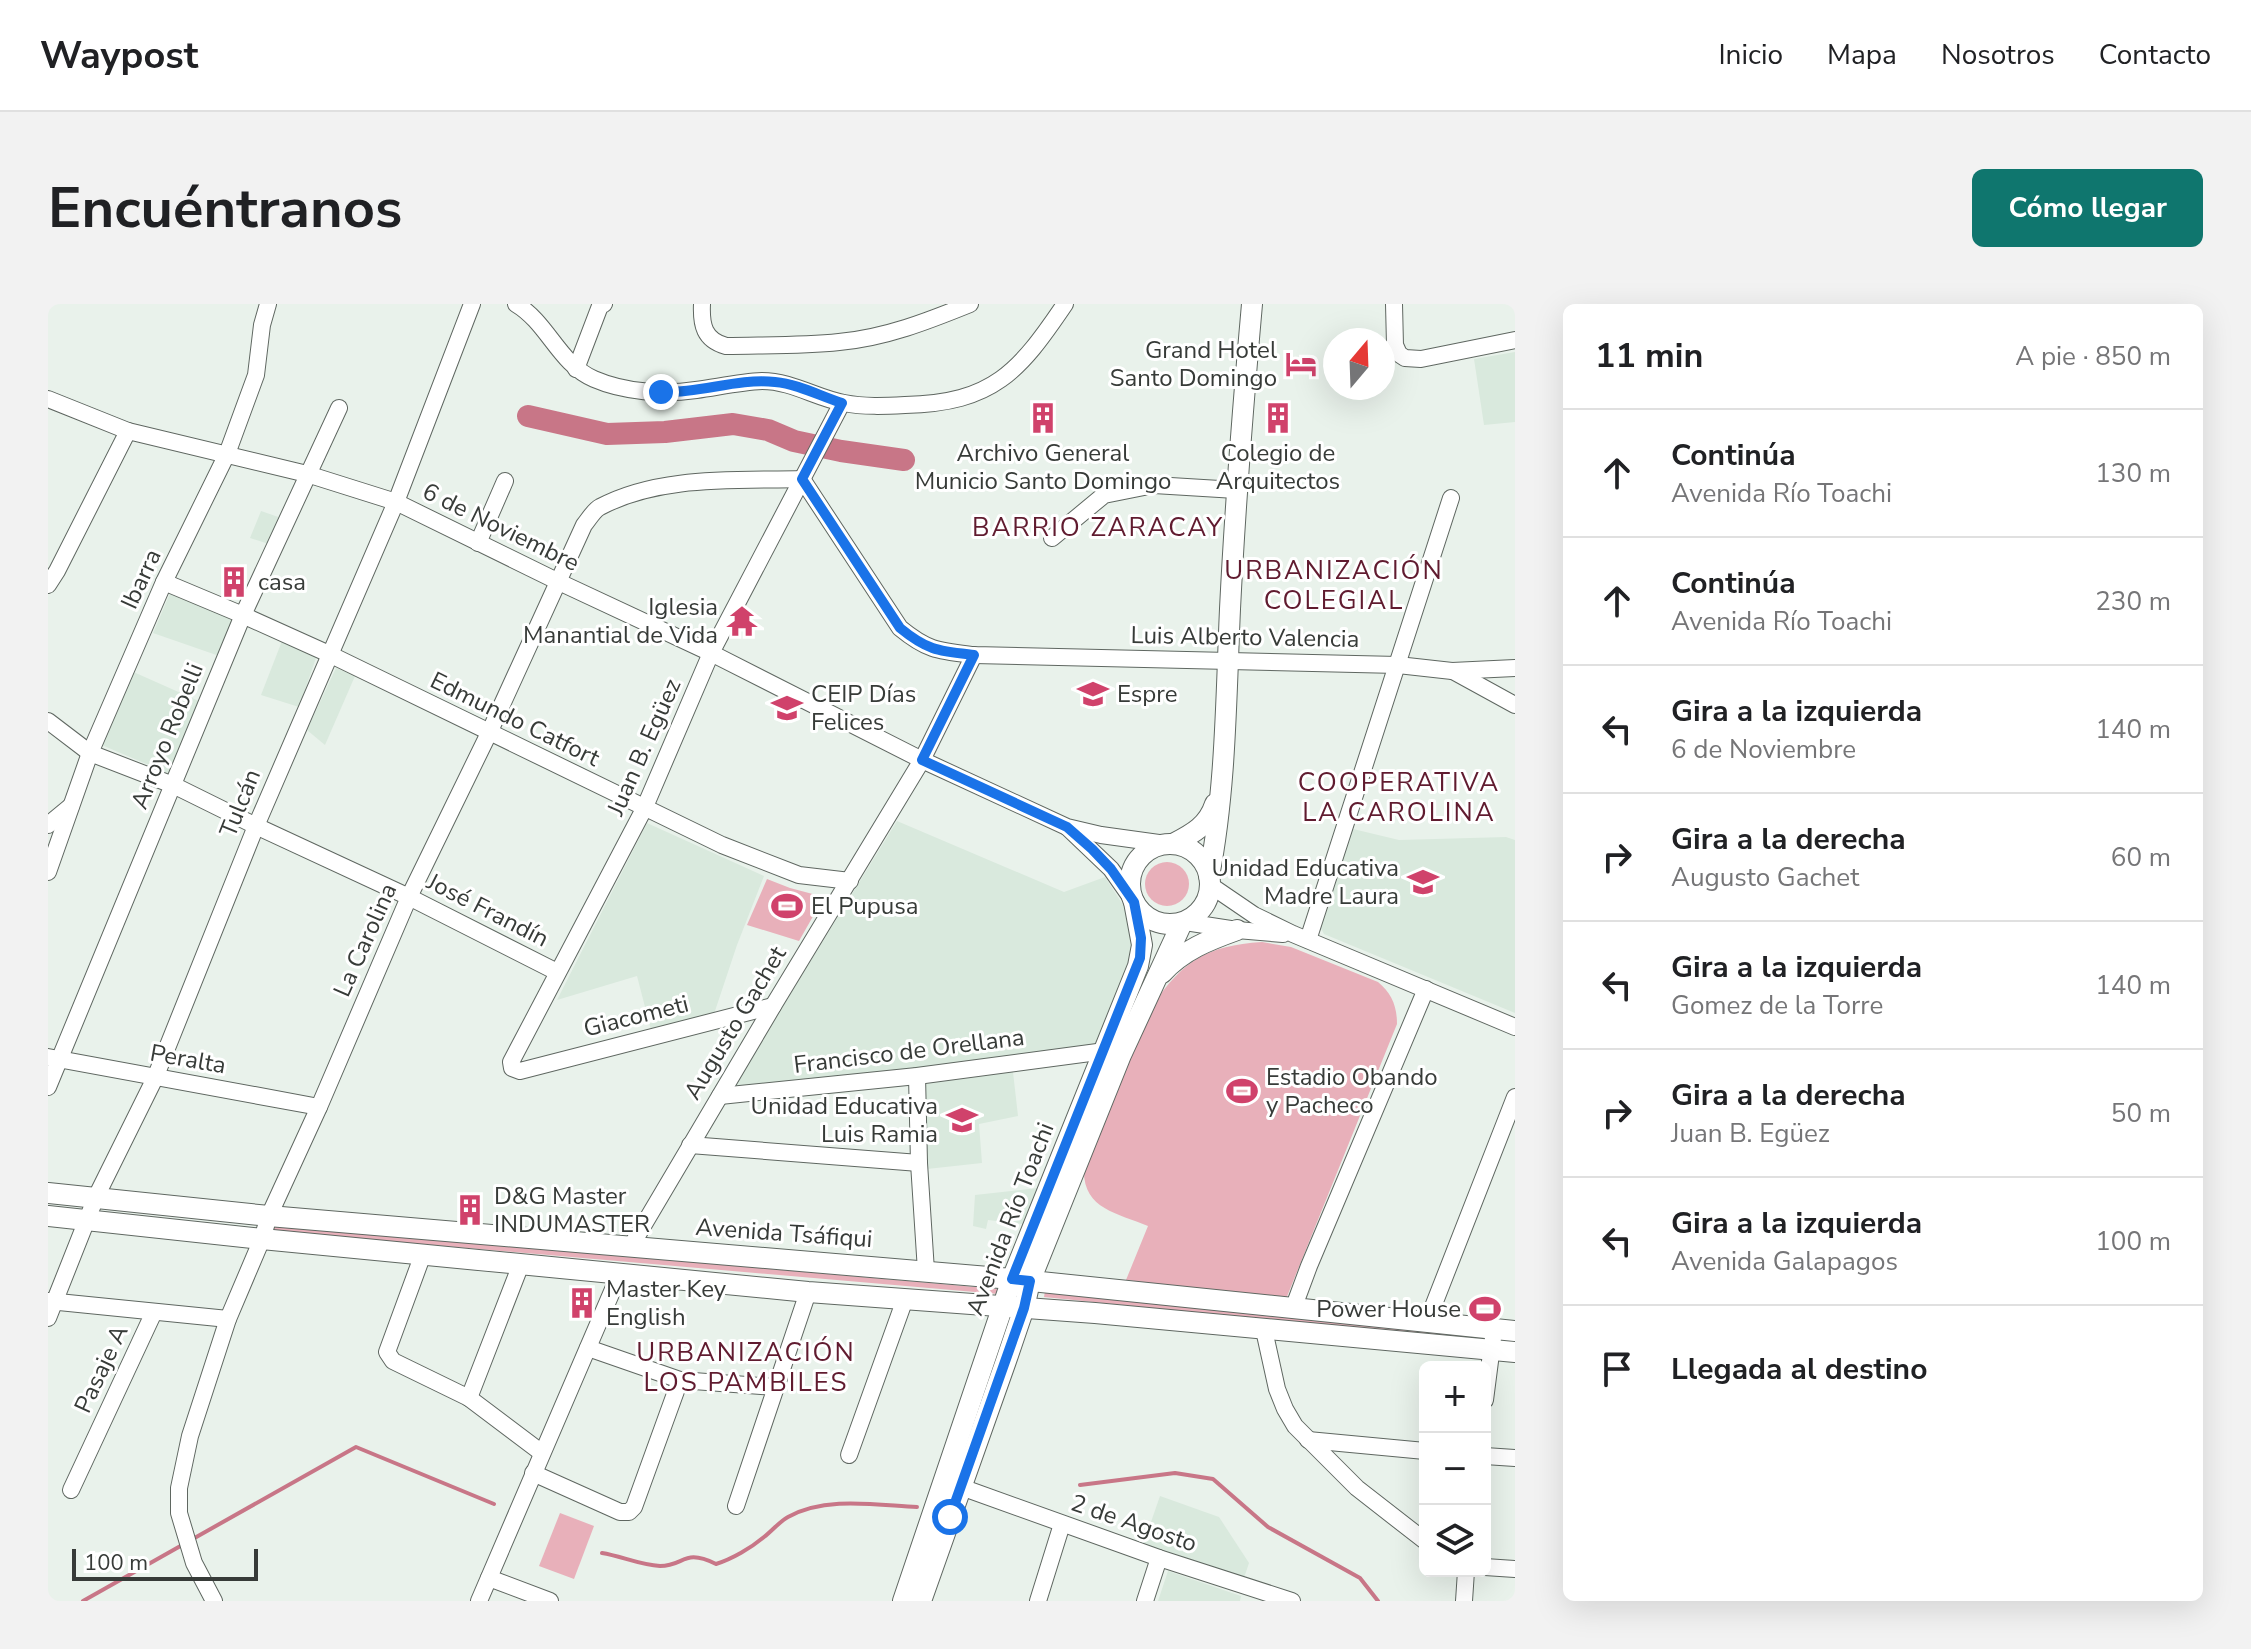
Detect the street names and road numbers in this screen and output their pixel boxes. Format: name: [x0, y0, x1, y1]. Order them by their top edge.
street label: 6 de Noviembre: [417, 475, 585, 579]
street label: Ibarra: [113, 544, 169, 614]
street label: Luis Alberto Valencia: [1130, 619, 1360, 655]
street label: Arroyo Robelli: [123, 658, 211, 814]
street label: Edmundo Catfort: [425, 664, 605, 774]
street label: Juan B. Egüez: [599, 674, 688, 821]
street label: Tulcán: [212, 764, 268, 842]
street label: José Frandín: [421, 865, 554, 954]
street label: La Carolina: [326, 878, 404, 1002]
street label: Augusto Gachet: [677, 940, 794, 1106]
street label: Giacometi: [580, 988, 692, 1044]
street label: Francisco de Orellana: [792, 1021, 1026, 1081]
street label: Peralta: [147, 1037, 229, 1081]
street label: Avenida Río Toachi: [959, 1118, 1061, 1320]
street label: Avenida Tsáfiqui: [694, 1211, 874, 1255]
street label: Pasaje A: [67, 1319, 136, 1418]
street label: 2 de Agosto: [1067, 1486, 1201, 1560]

